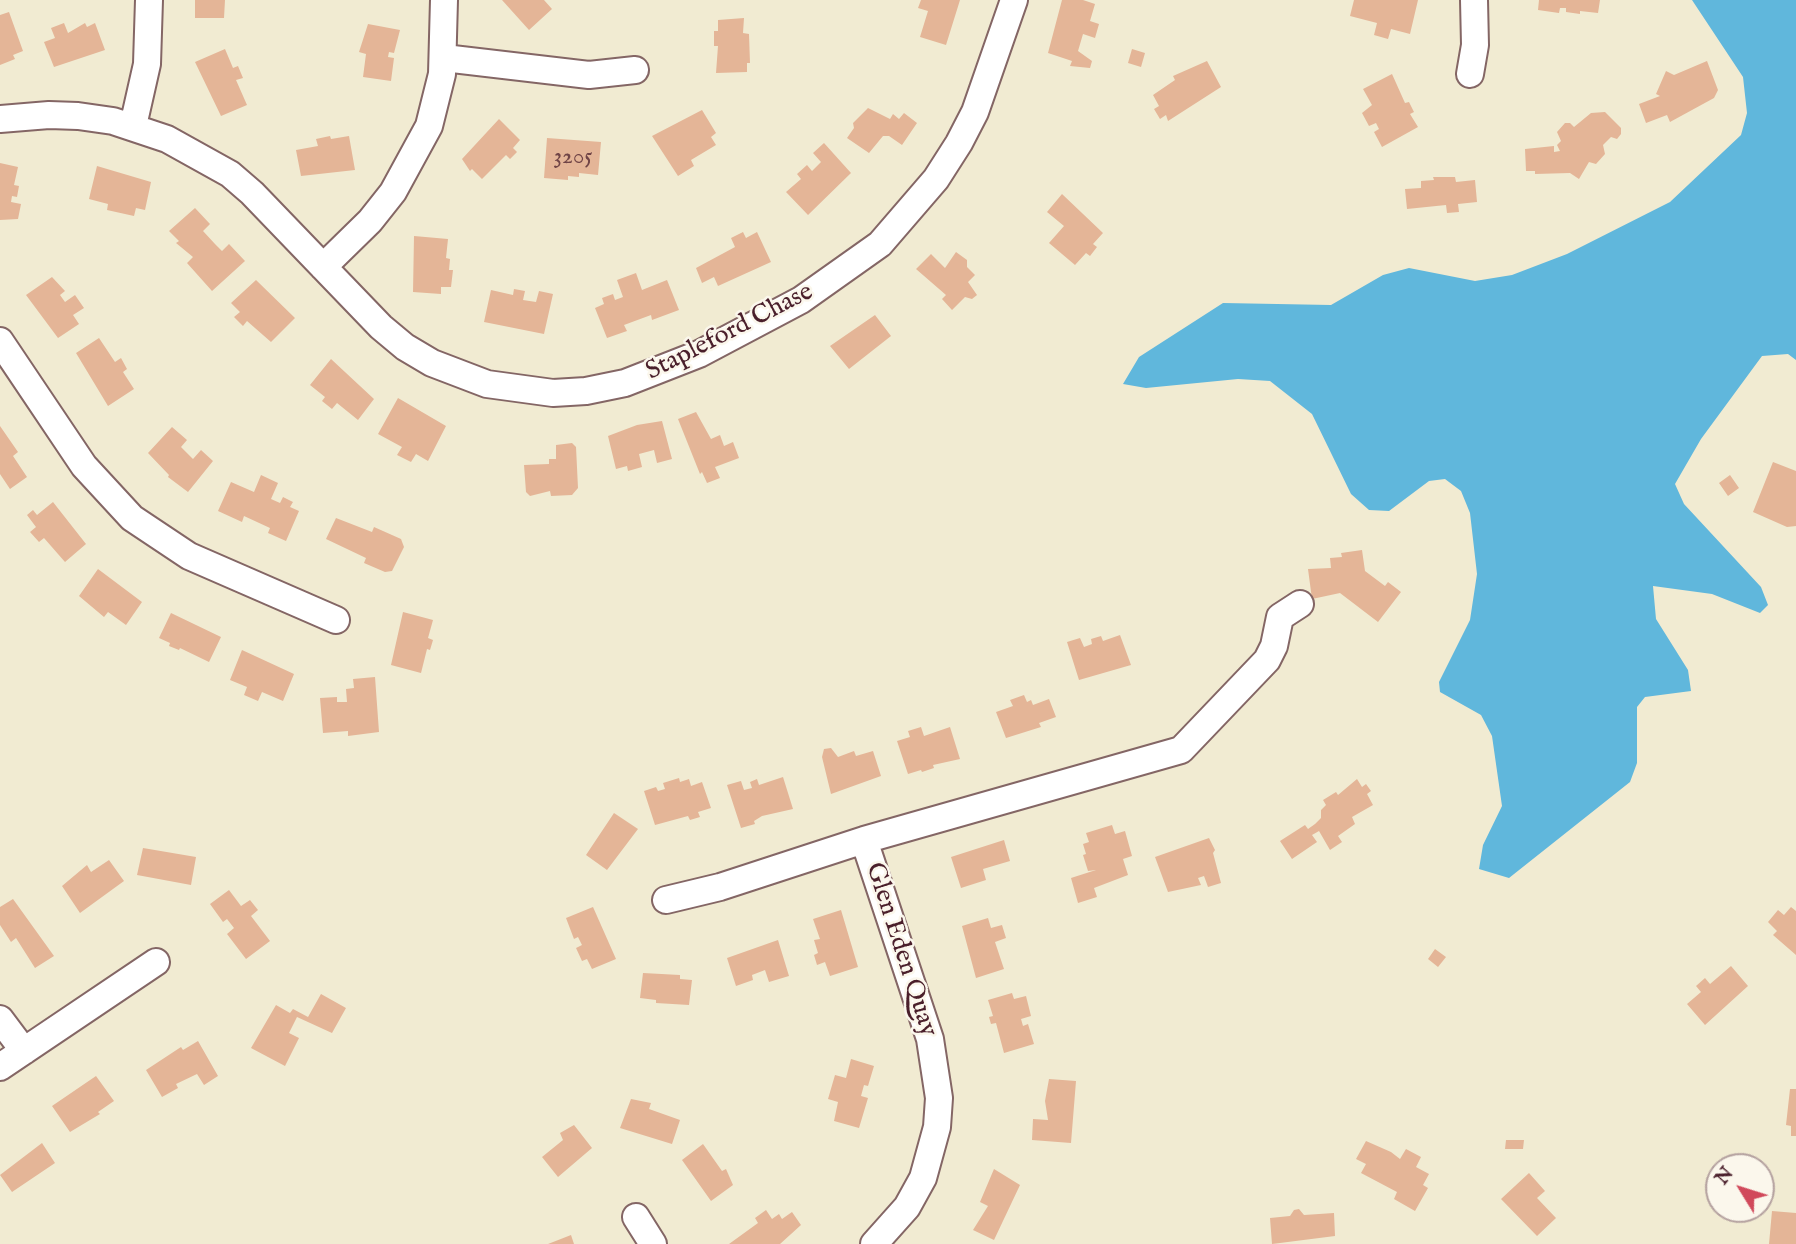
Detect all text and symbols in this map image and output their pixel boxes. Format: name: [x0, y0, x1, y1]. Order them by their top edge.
house number: 3205: [553, 144, 593, 172]
street label: Stapleford Chase: [641, 277, 819, 389]
street label: Glen Eden Quay: [857, 859, 943, 1041]
north arrow: [1705, 1153, 1775, 1223]
text: N: [1711, 1162, 1740, 1190]

